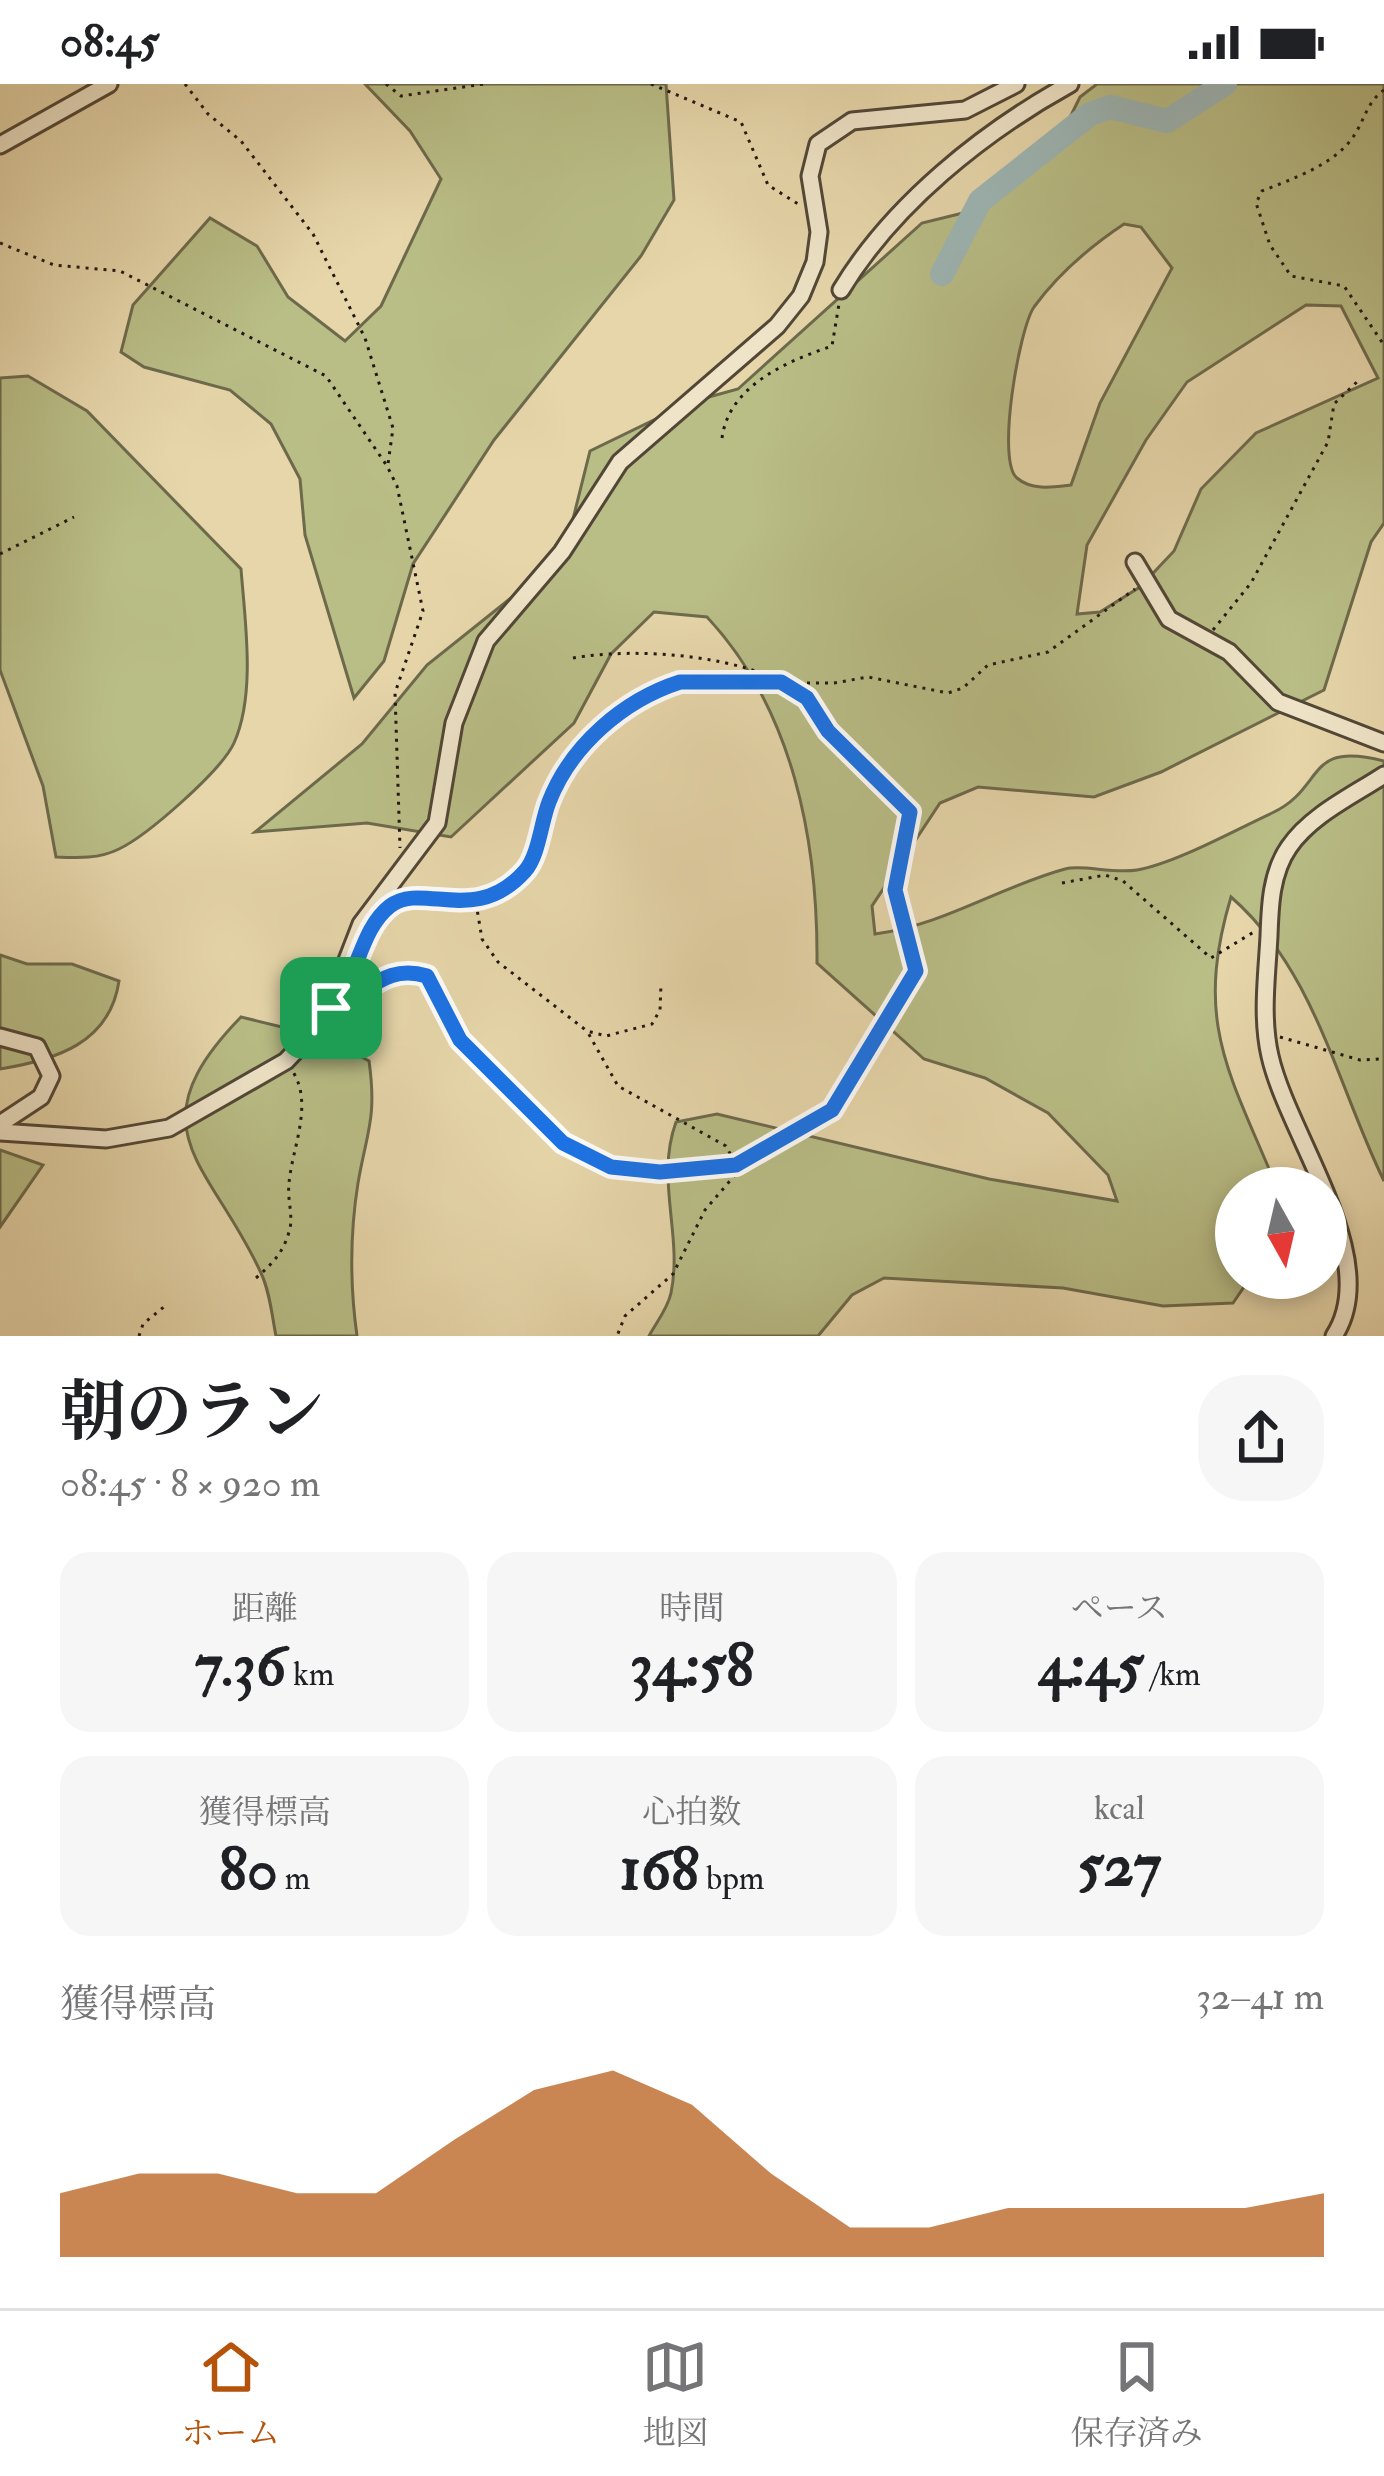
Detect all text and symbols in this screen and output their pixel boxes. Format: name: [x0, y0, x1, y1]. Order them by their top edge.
text: 08:45: [60, 14, 159, 70]
pin: [280, 957, 382, 1059]
icon: arrive: [298, 975, 364, 1041]
north arrow: [1215, 1167, 1347, 1299]
map controls: [1215, 1167, 1347, 1299]
text: 朝のラン: [60, 1372, 324, 1455]
button: share: [1198, 1375, 1324, 1501]
text: 08:45 · 8 × 920 m: [60, 1459, 320, 1508]
text: 距離: [232, 1588, 298, 1629]
text: 時間: [659, 1588, 725, 1629]
text: ペース: [1071, 1588, 1168, 1629]
text: 7.36: [195, 1629, 286, 1704]
text: 34:58: [630, 1629, 754, 1704]
text: 4:45: [1038, 1629, 1144, 1704]
text: km: [286, 1654, 334, 1695]
text: /km: [1144, 1654, 1201, 1695]
text: kcal: [1094, 1788, 1145, 1829]
text: 獲得標高: [199, 1792, 331, 1833]
text: 心拍数: [642, 1792, 741, 1833]
text: 527: [1077, 1829, 1161, 1904]
text: 80: [219, 1833, 278, 1908]
text: 168: [620, 1833, 699, 1908]
text: m: [278, 1858, 310, 1899]
text: bpm: [699, 1858, 764, 1899]
text: 32–41 m: [1196, 1972, 1324, 2021]
text: 獲得標高: [60, 1980, 216, 2029]
tab: ホーム: [181, 2334, 280, 2454]
tab: 地図: [642, 2334, 708, 2454]
tab: 保存済み: [1071, 2334, 1203, 2454]

